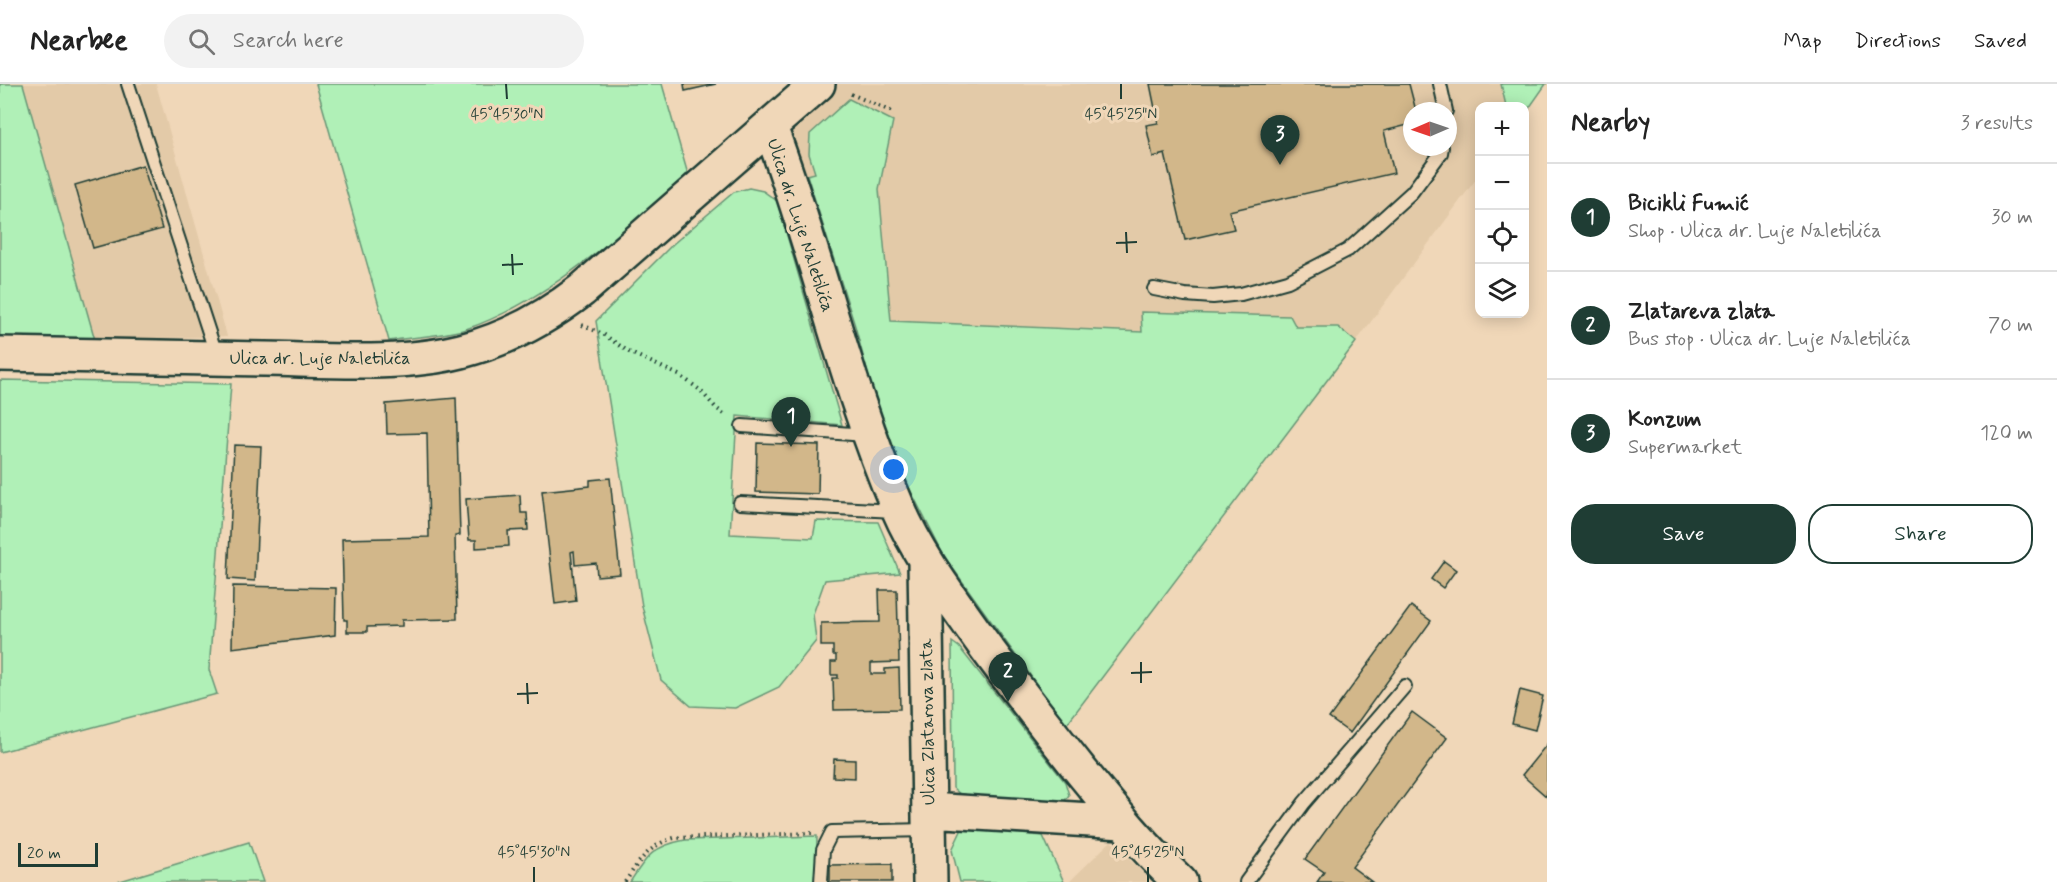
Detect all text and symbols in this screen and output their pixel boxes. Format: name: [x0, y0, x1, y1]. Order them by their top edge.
search box: [164, 14, 584, 68]
text: Nearbee: [30, 23, 128, 60]
icon: search: [185, 25, 218, 58]
text: Search here: [233, 27, 344, 55]
text: Map: [1783, 27, 1822, 55]
text: Directions: [1855, 27, 1941, 55]
text: Saved: [1974, 27, 2027, 55]
north arrow: [1403, 102, 1457, 156]
map controls: [1475, 102, 1529, 318]
button: +: [1475, 102, 1529, 156]
text: 45°45'30"N: [471, 105, 543, 125]
text: 45°45'25"N: [1085, 105, 1157, 125]
text: Nearby: [1571, 106, 1650, 140]
text: 3 results: [1961, 110, 2033, 137]
pin: 3: [1260, 116, 1300, 165]
street label: Ulica dr. Luje Naletilića: [761, 135, 839, 315]
button: −: [1475, 156, 1529, 210]
text: Bicikli Fumić: [1628, 190, 1749, 218]
text: 1: [1586, 204, 1595, 231]
text: 30 m: [1991, 204, 2033, 231]
button: locate: [1475, 210, 1529, 264]
text: Shop · Ulica dr. Luje Naletilića: [1628, 218, 1881, 245]
button: layers: [1475, 264, 1529, 318]
text: Zlatareva zlata: [1628, 298, 1775, 326]
text: 2: [1586, 312, 1595, 339]
text: 70 m: [1988, 312, 2033, 339]
text: Bus stop · Ulica dr. Luje Naletilića: [1628, 326, 1911, 353]
street label: Ulica dr. Luje Naletilića: [229, 347, 411, 371]
pin: 1: [772, 398, 810, 447]
text: Konzum: [1628, 406, 1702, 434]
text: 3: [1586, 420, 1595, 447]
text: 120 m: [1980, 420, 2033, 447]
text: Supermarket: [1628, 434, 1742, 461]
your location: [879, 455, 908, 484]
button: Save: [1571, 504, 1796, 564]
button: Share: [1808, 504, 2033, 564]
street label: Ulica Zlatarova zlata: [915, 638, 941, 806]
pin: 2: [988, 652, 1028, 702]
scale bar: [18, 840, 98, 868]
text: 20 m: [27, 843, 61, 864]
text: 45°45'30"N: [498, 843, 570, 863]
text: 45°45'25"N: [1112, 843, 1184, 863]

